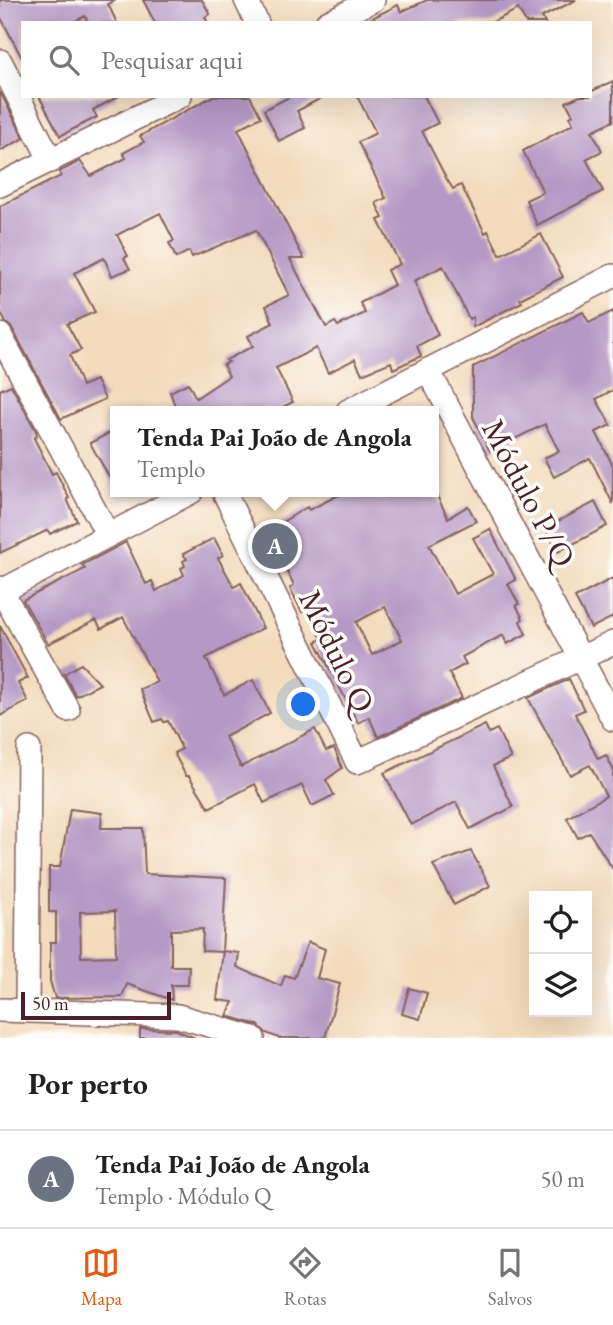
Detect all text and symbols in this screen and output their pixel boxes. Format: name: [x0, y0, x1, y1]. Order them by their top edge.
search box: [21, 21, 592, 98]
icon: search: [45, 41, 83, 79]
text: Pesquisar aqui: [101, 43, 243, 77]
popup: [110, 406, 439, 497]
street label: Módulo P/Q: [472, 412, 588, 578]
text: Tenda Pai João de Angola: [137, 420, 412, 454]
text: Templo: [137, 454, 205, 484]
pin: A: [252, 520, 298, 572]
street label: Módulo Q: [289, 583, 387, 723]
your location: [286, 687, 320, 721]
map controls: [529, 891, 592, 1017]
button: locate: [529, 891, 592, 954]
button: layers: [529, 954, 592, 1017]
scale bar: [21, 989, 172, 1021]
text: 50 m: [32, 991, 69, 1016]
text: Por perto: [28, 1064, 148, 1103]
text: Tenda Pai João de Angola: [95, 1147, 370, 1181]
text: A: [43, 1164, 59, 1194]
text: 50 m: [540, 1164, 585, 1194]
text: Templo · Módulo Q: [95, 1181, 272, 1211]
tab: Mapa: [81, 1244, 122, 1311]
tab: Rotas: [284, 1244, 326, 1311]
tab: Salvos: [488, 1244, 532, 1311]

